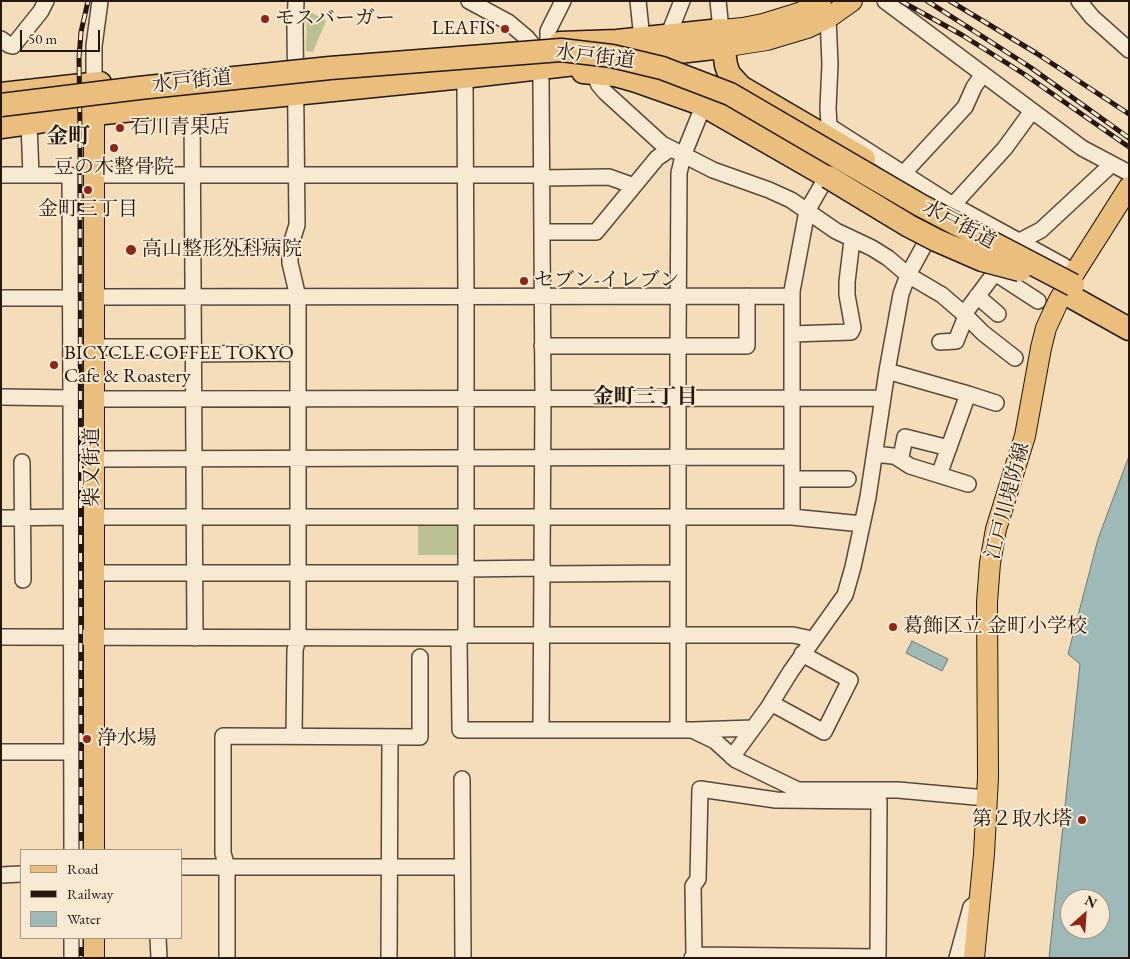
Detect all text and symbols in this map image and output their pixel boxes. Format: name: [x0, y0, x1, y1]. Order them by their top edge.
place label: モスバーガー: [275, 7, 395, 31]
marker: モスバーガー: [259, 13, 271, 25]
place label: LEAFIS: [432, 17, 495, 41]
scale bar: [22, 20, 102, 52]
marker: LEAFIS: [499, 23, 511, 35]
text: 50 m: [28, 29, 57, 48]
street label: 水戸街道: [554, 40, 636, 74]
street label: 水戸街道: [151, 66, 233, 98]
place label: 石川青果店: [130, 116, 230, 140]
marker: 石川青果店: [114, 122, 126, 134]
district label: 金町: [46, 124, 90, 150]
marker: 豆の木整骨院: [108, 142, 120, 154]
place label: 豆の木整骨院: [54, 156, 174, 180]
marker: 金町三丁目: [82, 184, 94, 196]
street label: 水戸街道: [918, 196, 1000, 254]
place label: 金町三丁目: [38, 198, 138, 222]
place label: 高山整形外科病院: [142, 238, 302, 262]
marker: 高山整形外科病院: [124, 243, 138, 257]
place label: セブン-イレブン: [534, 269, 679, 293]
marker: セブン-イレブン: [518, 275, 530, 287]
place label: BICYCLE COFFEE TOKYO Cafe & Roastery: [64, 342, 294, 389]
marker: BICYCLE COFFEE TOKYO Cafe & Roastery: [48, 359, 60, 371]
district label: 金町三丁目: [593, 384, 697, 410]
street label: 柴又街道: [81, 427, 105, 507]
street label: 江戸川堤防線: [981, 440, 1035, 562]
place label: 葛飾区立 金町小学校: [903, 615, 1087, 639]
marker: 葛飾区立 金町小学校: [887, 621, 899, 633]
place label: 浄水場: [97, 727, 157, 751]
marker: 浄水場: [81, 733, 93, 745]
place label: 第２取水塔: [972, 808, 1072, 832]
marker: 第２取水塔: [1076, 814, 1088, 826]
legend: [20, 849, 182, 939]
text: Road: [67, 859, 98, 878]
text: Railway: [67, 884, 113, 903]
north arrow: [1060, 889, 1110, 939]
text: N: [1082, 891, 1100, 912]
text: Water: [67, 909, 101, 928]

